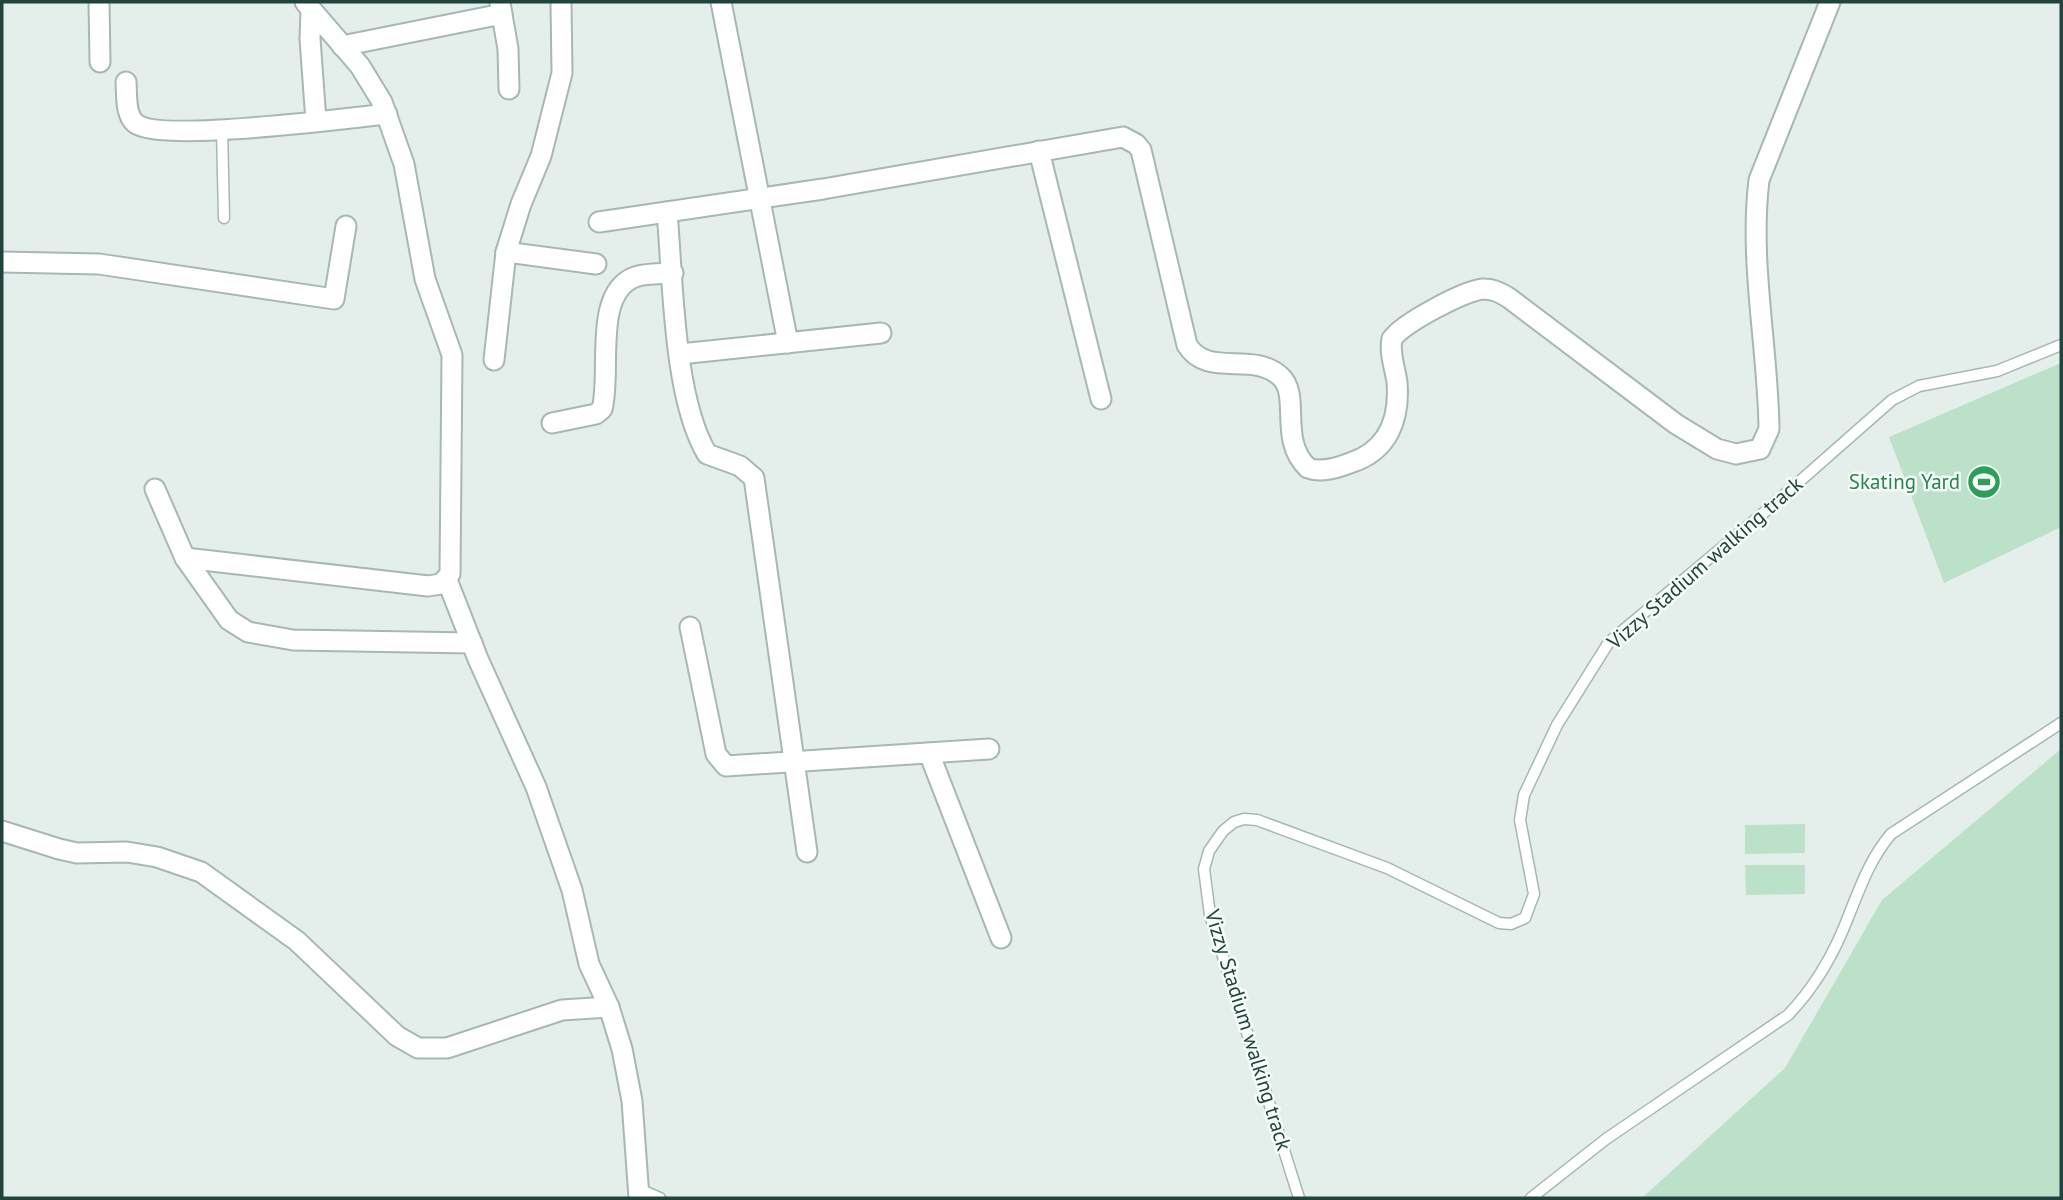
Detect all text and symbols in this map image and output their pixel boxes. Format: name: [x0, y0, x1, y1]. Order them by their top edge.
sports icon: Skating Yard: [1965, 463, 2003, 501]
place label: Skating Yard: [1849, 468, 1960, 495]
street label: Vizzy Stadium walking track: [1600, 470, 1808, 656]
street label: Vizzy Stadium walking track: [1199, 905, 1298, 1154]

